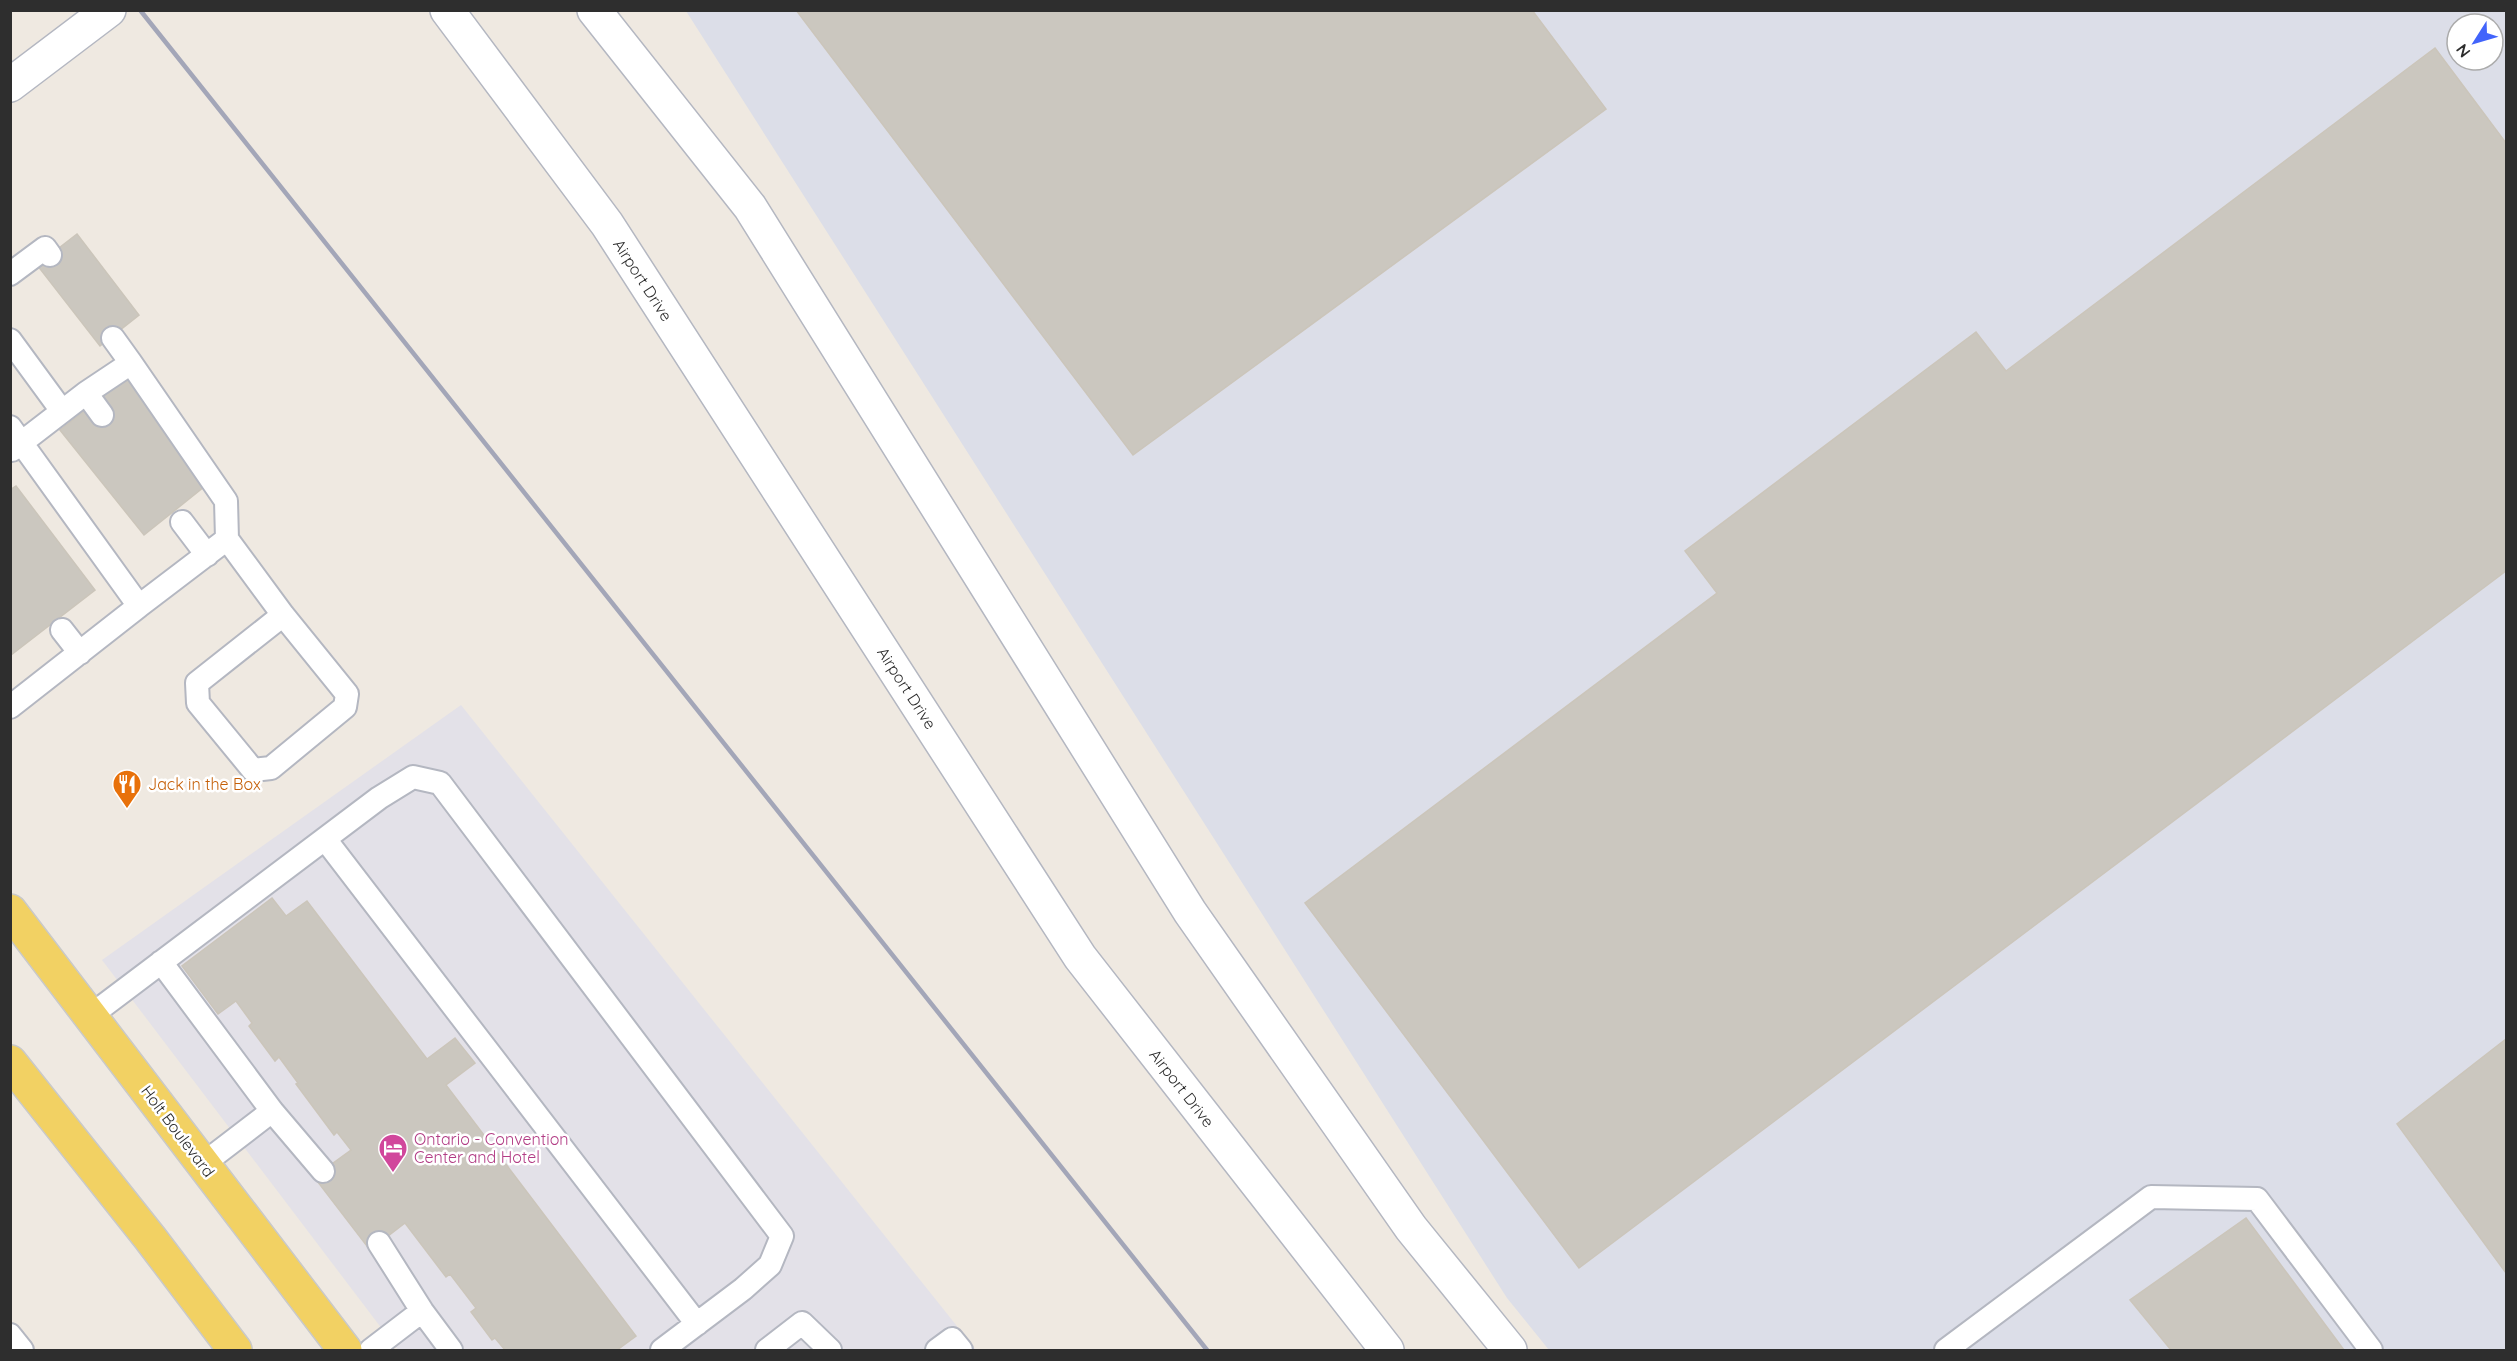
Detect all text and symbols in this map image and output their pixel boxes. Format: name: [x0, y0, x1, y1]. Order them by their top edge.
north arrow: [2445, 12, 2505, 72]
text: N: [2451, 40, 2475, 62]
street label: Airport Drive: [609, 235, 677, 325]
street label: Airport Drive: [873, 643, 941, 733]
restaurant icon: Jack in the Box: [111, 768, 143, 810]
place label: Jack in the Box: [148, 774, 261, 794]
street label: Airport Drive: [1145, 1045, 1219, 1131]
street label: Holt Boulevard: [137, 1081, 219, 1181]
place label: Ontario - Convention Center and Hotel: [414, 1129, 569, 1167]
hotel icon: Ontario - Convention Center and Hotel: [377, 1132, 409, 1174]

